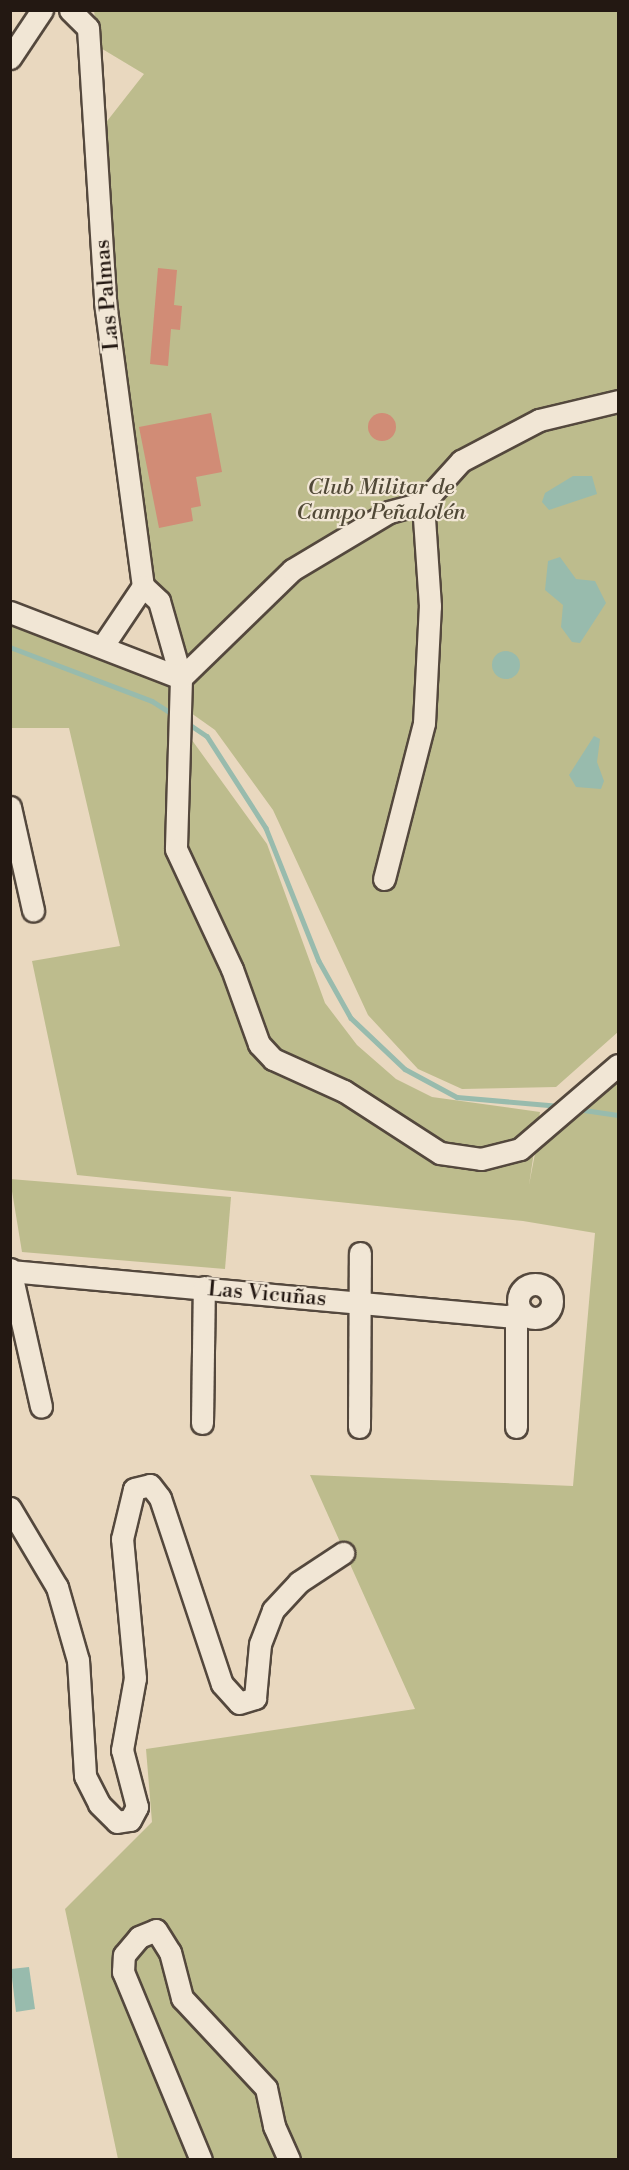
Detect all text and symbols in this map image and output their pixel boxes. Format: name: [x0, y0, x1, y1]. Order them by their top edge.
street label: Las Palmas: [89, 238, 125, 352]
park label: Club Militar de Campo Peñalolén: [296, 474, 466, 526]
street label: Las Vicuñas: [207, 1276, 327, 1312]

